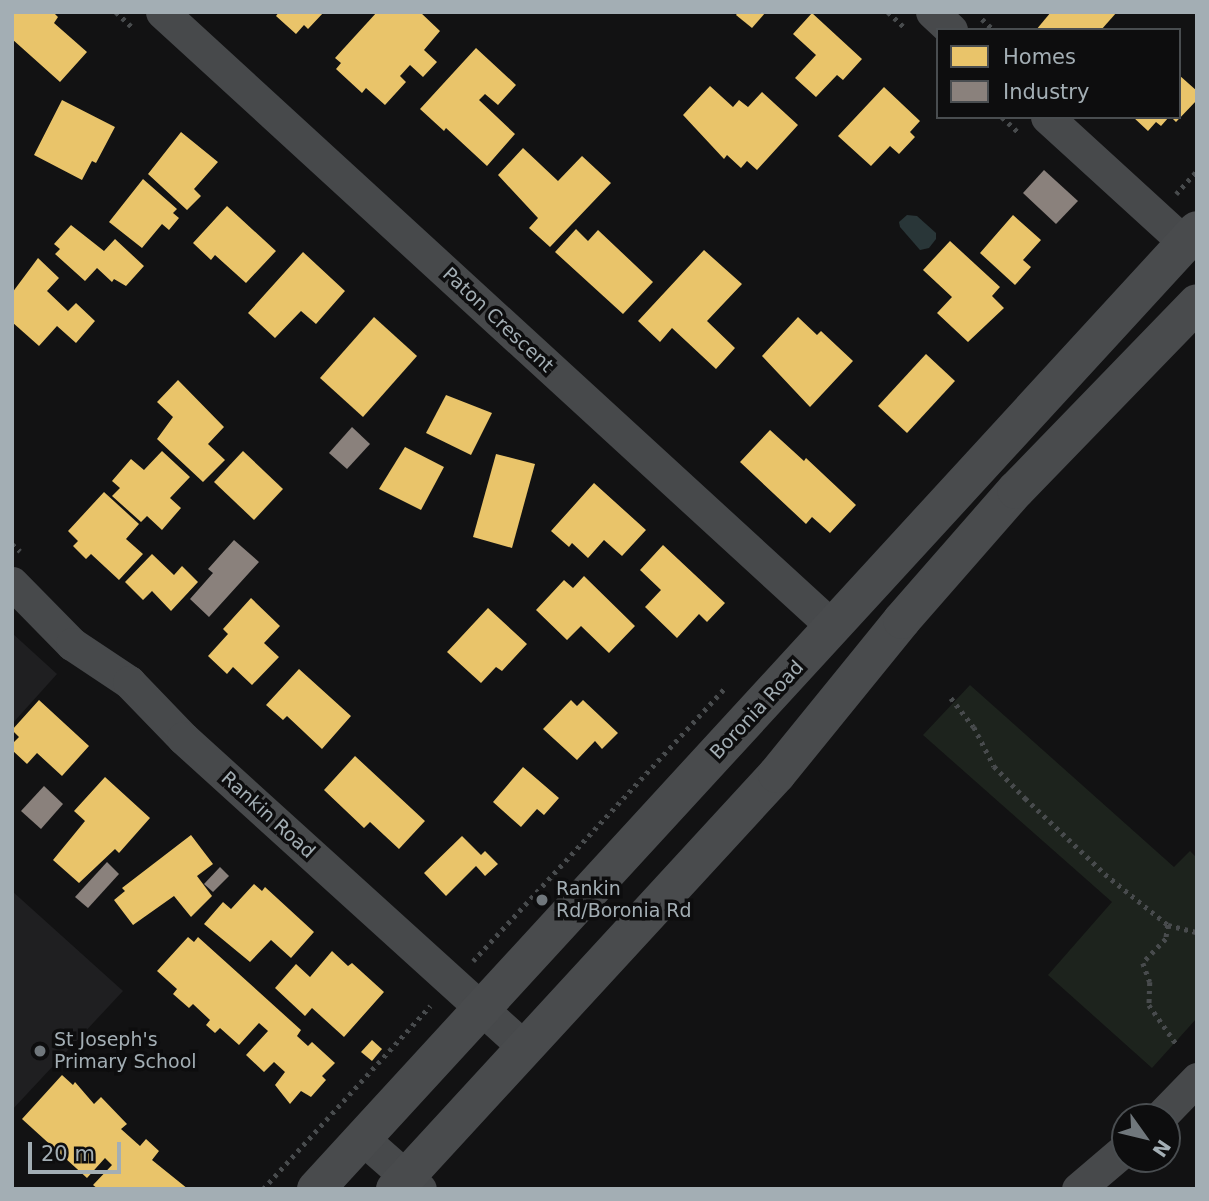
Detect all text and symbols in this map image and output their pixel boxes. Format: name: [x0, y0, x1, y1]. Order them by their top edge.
legend: [936, 28, 1181, 119]
text: Homes: [1003, 45, 1076, 69]
text: Industry: [1003, 80, 1089, 104]
street label: Paton Crescent: [438, 263, 558, 377]
street label: Boronia Road: [706, 656, 808, 764]
street label: Rankin Road: [216, 767, 320, 863]
place label: Rankin Rd/Boronia Rd: [556, 878, 692, 922]
marker: Rankin Rd/Boronia Rd: [534, 892, 550, 908]
place label: St Joseph's Primary School: [54, 1029, 197, 1073]
marker: St Joseph's Primary School: [32, 1043, 48, 1059]
north arrow: [1111, 1103, 1181, 1173]
scale bar: [32, 1128, 124, 1172]
text: N: [1148, 1136, 1175, 1161]
text: 20 m: [41, 1142, 95, 1166]

